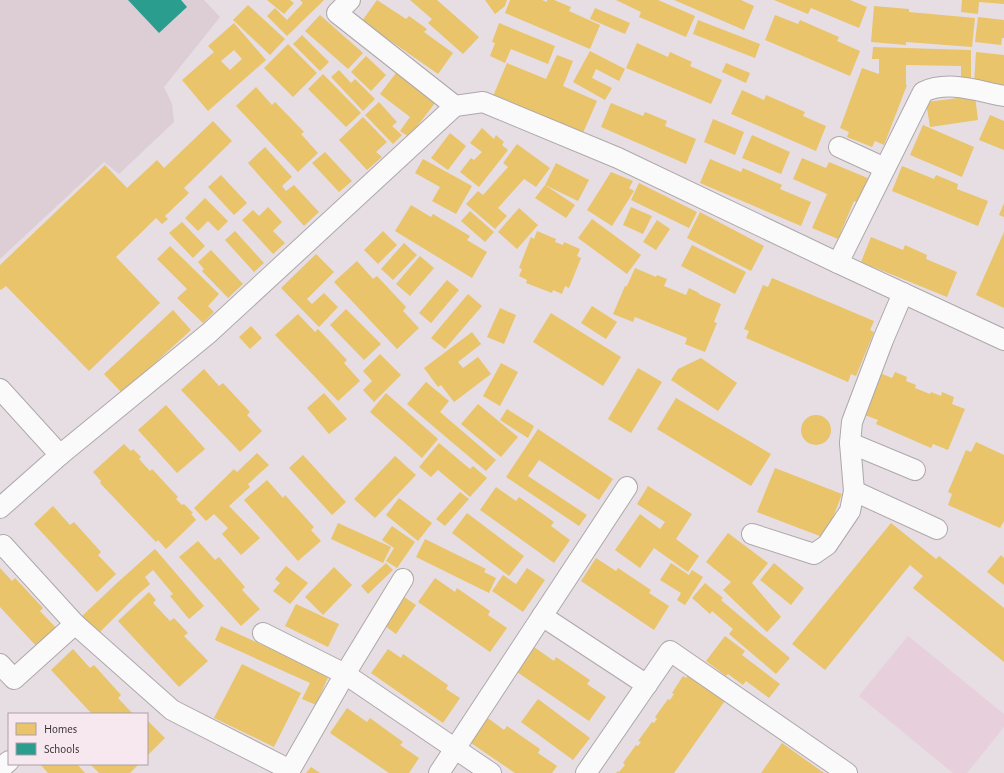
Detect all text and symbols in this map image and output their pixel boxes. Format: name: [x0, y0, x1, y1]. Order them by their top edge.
legend: [8, 713, 148, 765]
text: Homes: [44, 723, 77, 735]
text: Schools: [44, 743, 79, 755]

